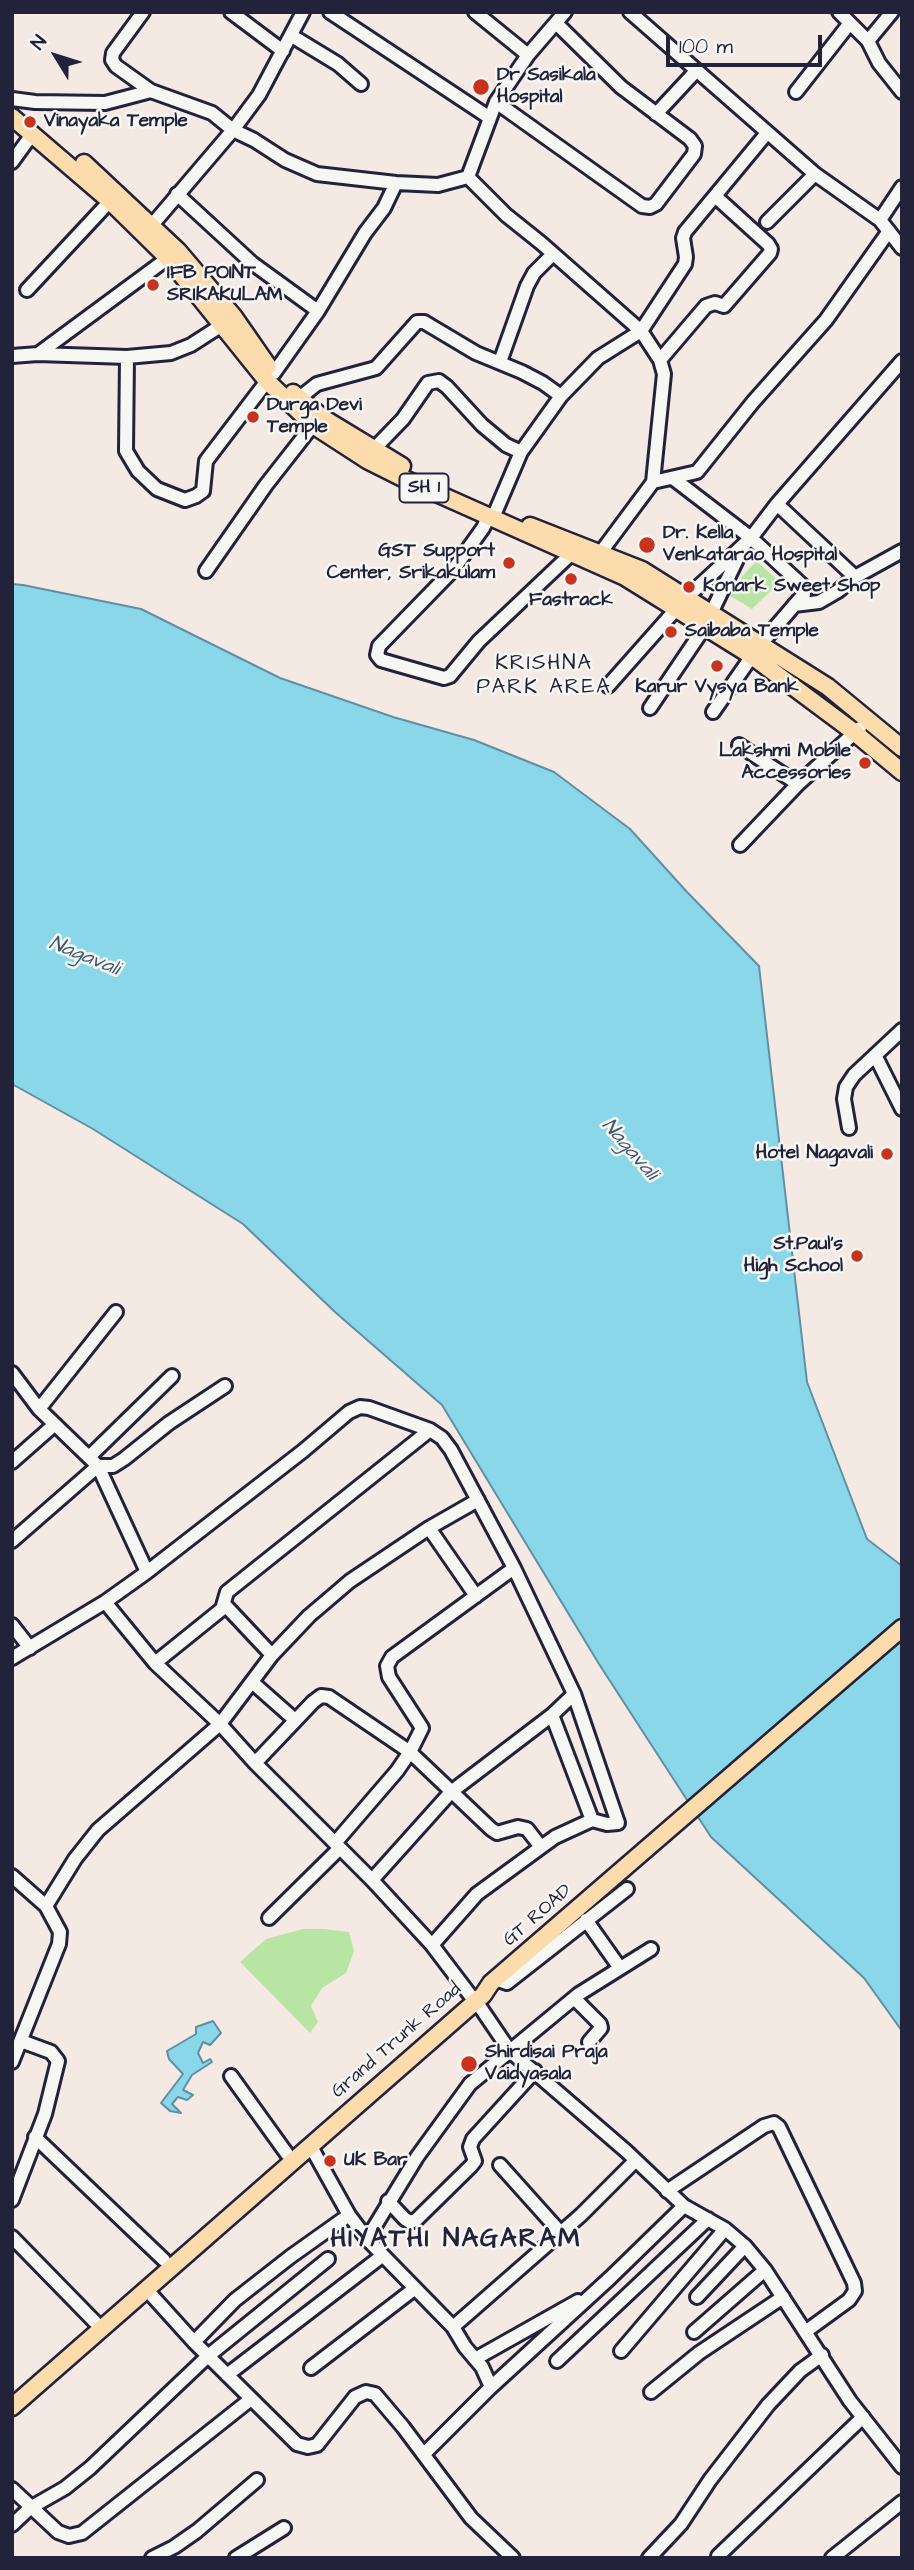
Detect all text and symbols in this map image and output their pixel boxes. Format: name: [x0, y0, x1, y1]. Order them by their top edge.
north arrow: [21, 21, 91, 91]
scale bar: [669, 21, 825, 65]
text: N: [25, 30, 53, 56]
text: 100 m: [679, 32, 733, 61]
place label: Dr Sasikala Hospital: [497, 65, 596, 109]
marker: Dr Sasikala Hospital: [471, 77, 491, 97]
place label: Vinayaka Temple: [44, 111, 188, 133]
marker: Vinayaka Temple: [22, 114, 38, 130]
place label: IFB POINT SRIKAKULAM: [167, 263, 283, 307]
marker: IFB POINT SRIKAKULAM: [145, 277, 161, 293]
place label: Durga Devi Temple: [267, 395, 362, 439]
marker: Durga Devi Temple: [245, 409, 261, 425]
road number: SH 1: [400, 474, 448, 502]
place label: Dr. Kella Venkatarao Hospital: [663, 523, 837, 567]
marker: Dr. Kella Venkatarao Hospital: [637, 535, 657, 555]
place label: GST Support Center, Srikakulam: [327, 541, 495, 585]
marker: GST Support Center, Srikakulam: [501, 555, 517, 571]
marker: Fastrack: [563, 571, 579, 587]
place label: Konark Sweet Shop: [703, 576, 880, 598]
marker: Konark Sweet Shop: [681, 579, 697, 595]
place label: Fastrack: [529, 590, 613, 612]
place label: Saibaba Temple: [685, 621, 819, 643]
marker: Saibaba Temple: [663, 624, 679, 640]
district label: KRISHNA PARK AREA: [478, 652, 610, 702]
marker: Karur Vysya Bank: [709, 658, 725, 674]
place label: Karur Vysya Bank: [635, 677, 799, 699]
place label: Lakshmi Mobile Accessories: [719, 741, 851, 785]
marker: Lakshmi Mobile Accessories: [857, 755, 873, 771]
water label: Nagavali: [45, 932, 123, 982]
water label: Nagavali: [595, 1114, 663, 1186]
place label: Hotel Nagavali: [756, 1143, 873, 1165]
marker: Hotel Nagavali: [879, 1146, 895, 1162]
place label: St.Paul's High School: [744, 1234, 843, 1278]
marker: St.Paul's High School: [849, 1248, 865, 1264]
street label: GT ROAD: [499, 1880, 577, 1952]
street label: Grand Trunk Road: [327, 1978, 467, 2104]
place label: Shirdisai Praja Vaidyasala: [485, 2042, 608, 2086]
marker: Shirdisai Praja Vaidyasala: [459, 2054, 479, 2074]
place label: UK Bar: [344, 2150, 407, 2172]
marker: UK Bar: [322, 2153, 338, 2169]
district label: HIYATHI NAGARAM: [332, 2225, 580, 2257]

